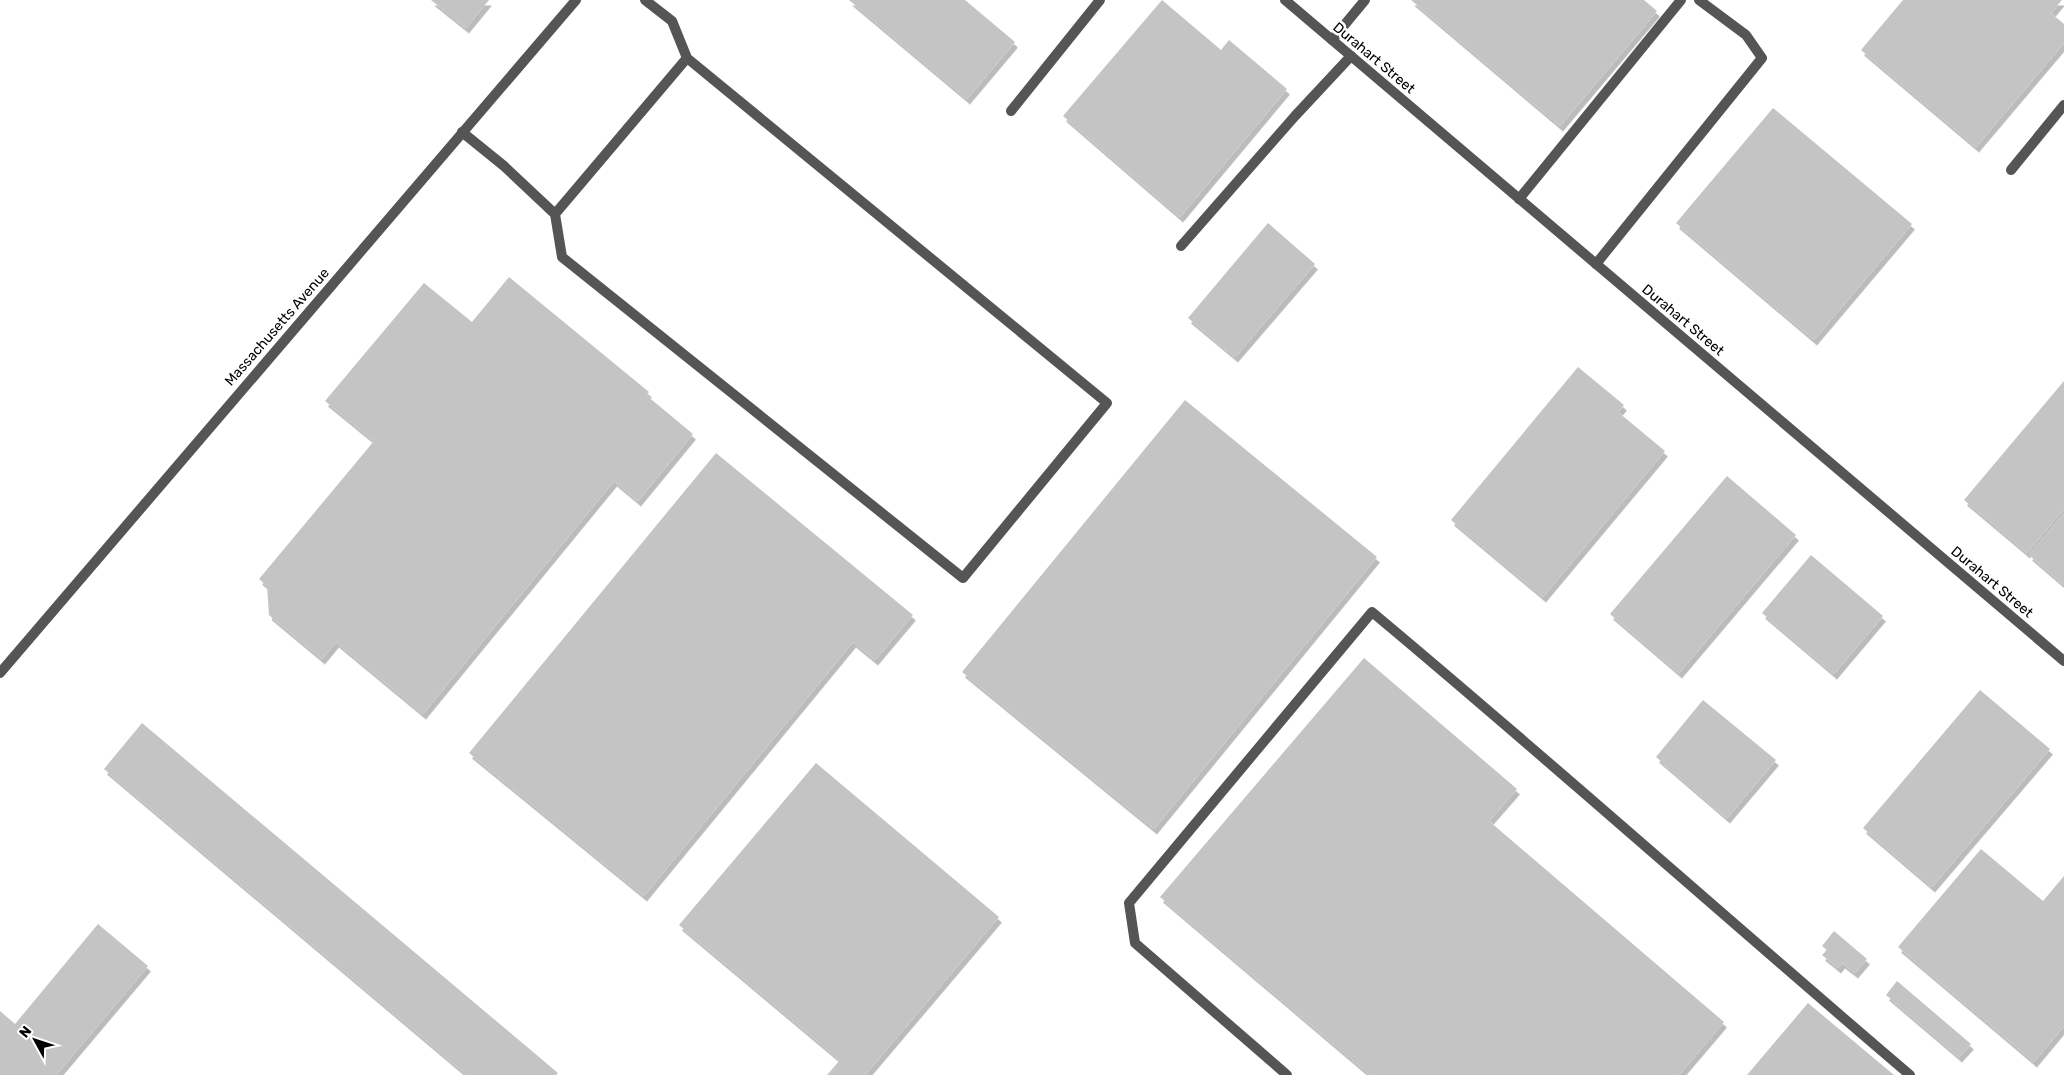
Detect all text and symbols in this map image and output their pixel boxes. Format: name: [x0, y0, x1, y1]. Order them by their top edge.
street label: Durahart Street: [1329, 19, 1419, 98]
street label: Massachusetts Avenue: [221, 264, 333, 389]
street label: Durahart Street: [1638, 281, 1728, 360]
street label: Durahart Street: [1947, 543, 2037, 622]
north arrow: [10, 1015, 60, 1065]
text: N: [16, 1023, 35, 1041]

